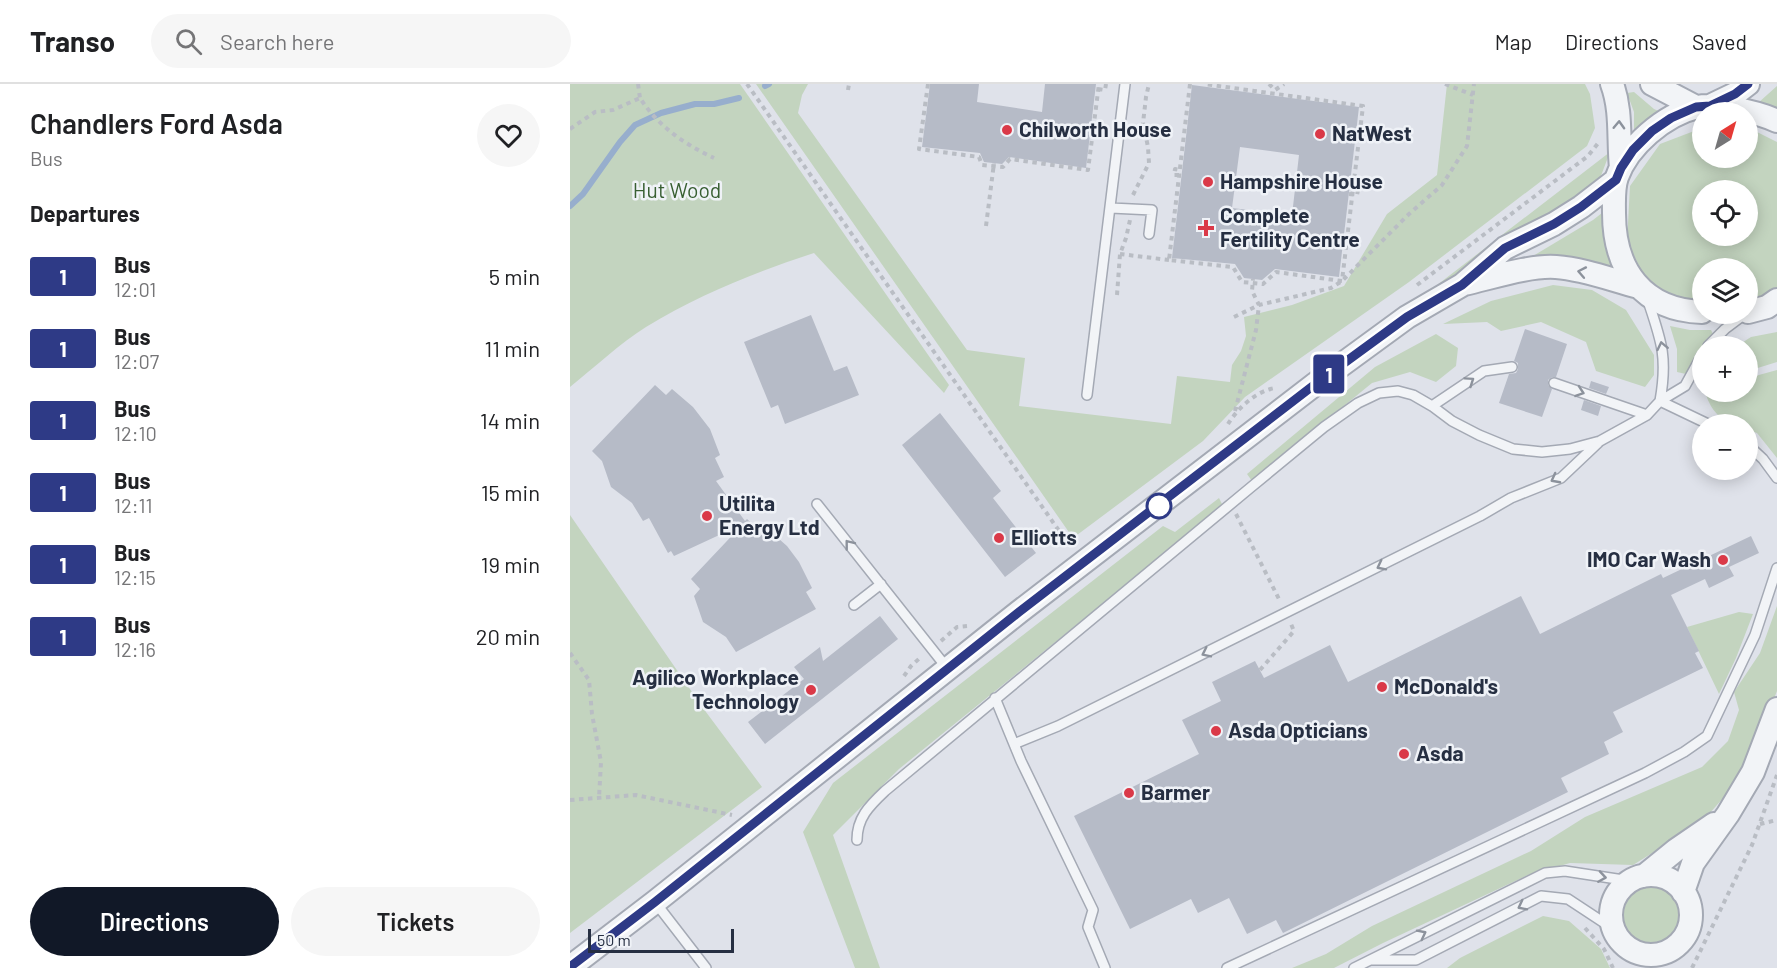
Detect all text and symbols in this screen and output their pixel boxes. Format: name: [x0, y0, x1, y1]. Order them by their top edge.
search box: [151, 14, 571, 68]
text: Transo: [30, 24, 115, 58]
icon: search: [172, 25, 205, 58]
text: Search here: [220, 28, 334, 54]
text: Map: [1495, 29, 1532, 54]
text: Directions: [1565, 29, 1659, 54]
text: Saved: [1692, 29, 1747, 54]
north arrow: [1692, 102, 1758, 168]
map controls: [1692, 102, 1758, 480]
button: heart: [477, 104, 540, 167]
text: Chandlers Ford Asda: [30, 106, 283, 140]
place label: Chilworth House: [1019, 116, 1171, 141]
place label: NatWest: [1332, 120, 1412, 145]
one-way arrow: [1613, 121, 1625, 130]
marker: Chilworth House: [1000, 123, 1014, 137]
marker: NatWest: [1313, 127, 1327, 141]
text: Bus: [30, 146, 63, 170]
place label: Hampshire House: [1220, 168, 1383, 193]
marker: Hampshire House: [1201, 175, 1215, 189]
park label: Hut Wood: [633, 177, 721, 202]
button: locate: [1692, 180, 1758, 246]
text: Departures: [30, 200, 140, 226]
place label: Complete Fertility Centre: [1220, 202, 1360, 251]
marker: Complete Fertility Centre: [1197, 219, 1215, 237]
text: Bus: [114, 251, 151, 277]
button: layers: [1692, 258, 1758, 324]
text: 5 min: [489, 263, 540, 289]
text: 1: [59, 264, 67, 289]
one-way arrow: [1577, 266, 1587, 279]
text: 12:01: [114, 277, 156, 301]
text: Bus: [114, 323, 151, 349]
text: 11 min: [484, 335, 540, 361]
text: 1: [59, 336, 67, 361]
button: +: [1692, 336, 1758, 402]
one-way arrow: [1656, 342, 1669, 352]
text: 12:07: [114, 349, 159, 373]
line badge: 1: [1310, 354, 1348, 394]
text: 1: [1325, 362, 1333, 387]
one-way arrow: [1463, 377, 1474, 388]
one-way arrow: [1574, 385, 1584, 397]
text: Bus: [114, 395, 151, 421]
text: 14 min: [480, 407, 540, 433]
text: 1: [59, 408, 67, 433]
button: −: [1692, 414, 1758, 480]
text: 12:10: [114, 421, 157, 445]
text: Bus: [114, 467, 151, 493]
one-way arrow: [1551, 472, 1562, 483]
text: 15 min: [481, 479, 540, 505]
text: 1: [59, 480, 67, 505]
place label: Utilita Energy Ltd: [719, 490, 820, 539]
text: 12:11: [114, 493, 153, 517]
unlabelled marker: [1146, 493, 1172, 519]
marker: Utilita Energy Ltd: [700, 509, 714, 523]
place label: Elliotts: [1011, 524, 1077, 549]
marker: Elliotts: [992, 531, 1006, 545]
text: Bus: [114, 539, 151, 565]
one-way arrow: [845, 540, 856, 551]
place label: IMO Car Wash: [1587, 546, 1711, 571]
text: 19 min: [481, 551, 540, 577]
text: 1: [59, 552, 67, 577]
marker: IMO Car Wash: [1716, 553, 1730, 567]
one-way arrow: [1376, 558, 1387, 570]
text: 12:15: [114, 565, 156, 589]
text: Bus: [114, 611, 151, 637]
text: 20 min: [476, 623, 540, 649]
text: 1: [59, 624, 67, 649]
text: 12:16: [114, 637, 156, 661]
one-way arrow: [1202, 645, 1213, 657]
place label: Agilico Workplace Technology: [632, 664, 799, 713]
place label: McDonald's: [1394, 673, 1498, 698]
marker: McDonald's: [1375, 680, 1389, 694]
marker: Agilico Workplace Technology: [804, 683, 818, 697]
place label: Asda Opticians: [1228, 717, 1368, 742]
marker: Asda Opticians: [1209, 724, 1223, 738]
place label: Asda: [1416, 740, 1464, 765]
marker: Asda: [1397, 747, 1411, 761]
place label: Barmer: [1141, 779, 1210, 804]
marker: Barmer: [1122, 786, 1136, 800]
one-way arrow: [1597, 870, 1606, 882]
button: Directions: [30, 887, 279, 956]
button: Tickets: [291, 887, 540, 956]
one-way arrow: [1518, 899, 1529, 910]
scale bar: [588, 926, 734, 954]
text: 50 m: [597, 930, 631, 949]
one-way arrow: [1415, 930, 1426, 941]

